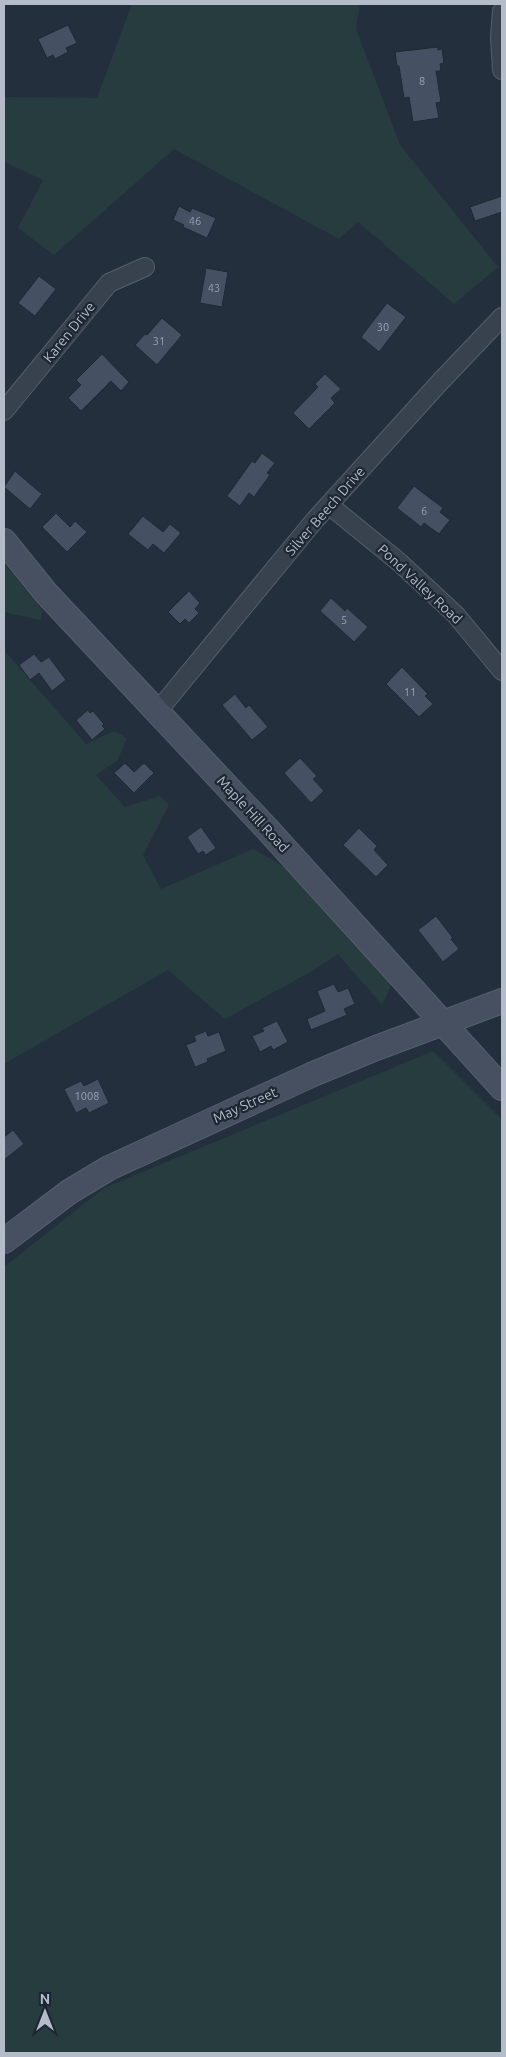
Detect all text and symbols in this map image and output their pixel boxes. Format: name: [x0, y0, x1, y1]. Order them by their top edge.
house number: 8: [419, 75, 425, 87]
house number: 46: [189, 215, 201, 227]
house number: 43: [208, 282, 220, 294]
street label: Karen Drive: [40, 299, 98, 365]
house number: 30: [377, 321, 389, 333]
house number: 31: [153, 335, 165, 347]
street label: Silver Beech Drive: [282, 463, 368, 559]
house number: 6: [421, 505, 427, 517]
street label: Pond Valley Road: [375, 541, 465, 627]
house number: 5: [341, 614, 347, 626]
house number: 11: [404, 686, 416, 698]
street label: Maple Hill Road: [214, 773, 292, 855]
street label: May Street: [211, 1084, 280, 1126]
house number: 1008: [75, 1090, 99, 1102]
north arrow: [20, 1987, 70, 2037]
text: N: [40, 1991, 50, 2007]

